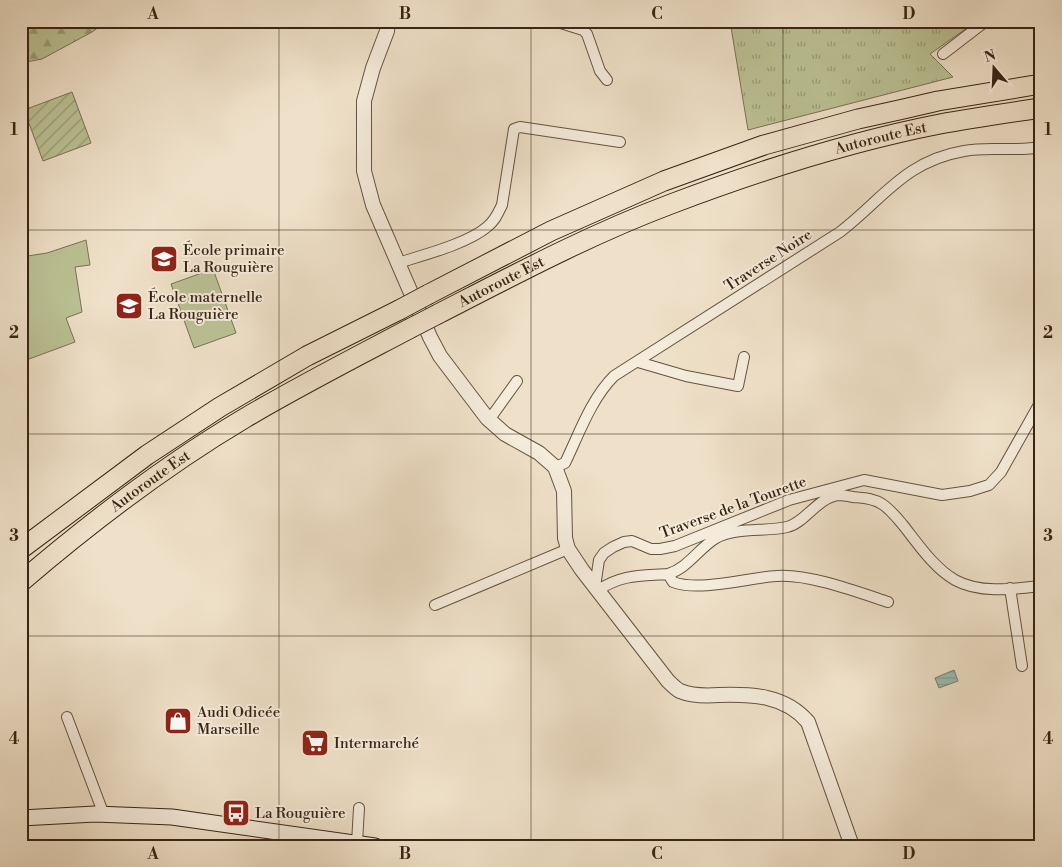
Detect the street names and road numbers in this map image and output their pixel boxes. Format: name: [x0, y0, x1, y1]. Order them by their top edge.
street label: Autoroute Est: [832, 118, 929, 159]
street label: Traverse Noire: [721, 225, 816, 296]
street label: Autoroute Est: [454, 252, 548, 312]
street label: Autoroute Est: [106, 446, 195, 517]
street label: Traverse de la Tourette: [657, 472, 809, 543]

